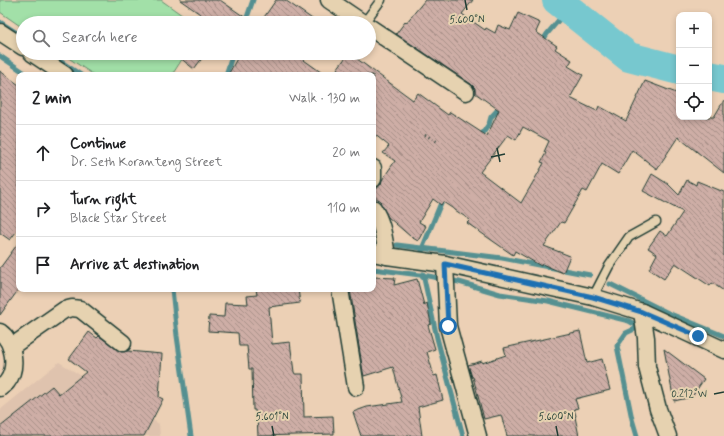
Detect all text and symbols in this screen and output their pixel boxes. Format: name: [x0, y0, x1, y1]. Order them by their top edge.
map controls: [676, 12, 712, 120]
button: +: [676, 12, 712, 48]
text: 5.600°N: [449, 13, 485, 27]
search box: [16, 16, 376, 60]
icon: search: [30, 27, 52, 49]
text: Search here: [62, 28, 138, 48]
button: −: [676, 48, 712, 84]
button: locate: [676, 84, 712, 120]
text: 2 min: [32, 87, 72, 109]
text: Walk · 130 m: [289, 90, 360, 107]
text: Continue: [70, 134, 126, 154]
icon: ahead: [32, 142, 54, 164]
text: 20 m: [332, 144, 360, 161]
text: Dr. Seth Koranteng Street: [70, 154, 222, 171]
text: Turn right: [70, 190, 137, 210]
icon: right: [32, 198, 54, 220]
text: 110 m: [327, 200, 360, 217]
text: Black Star Street: [70, 210, 167, 227]
icon: arrive: [32, 254, 54, 276]
text: Arrive at destination: [70, 255, 199, 275]
route start: [439, 317, 457, 335]
route end: [689, 327, 707, 345]
text: 0.212°W: [671, 387, 707, 401]
text: 5.601°N: [255, 410, 289, 424]
text: 5.600°N: [538, 410, 574, 424]

